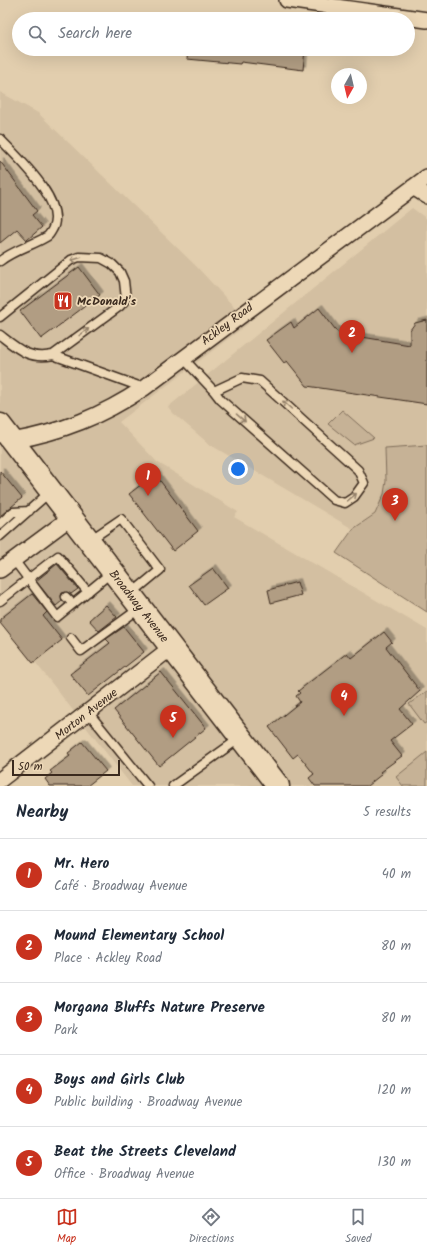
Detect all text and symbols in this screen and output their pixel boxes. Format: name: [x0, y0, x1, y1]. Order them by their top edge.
search box: [12, 12, 415, 56]
text: Search here: [58, 22, 132, 46]
icon: search: [26, 23, 48, 45]
north arrow: [331, 68, 367, 104]
one-way arrow: [70, 256, 83, 263]
restaurant icon: McDonald's: [52, 290, 74, 312]
place label: McDonald's: [77, 292, 136, 311]
street label: Ackley Road: [197, 298, 258, 350]
pin: 2: [339, 320, 365, 353]
one-way arrow: [79, 327, 90, 336]
one-way arrow: [282, 400, 292, 410]
one-way arrow: [236, 414, 247, 423]
your location: [228, 459, 248, 479]
pin: 1: [135, 463, 161, 496]
pin: 3: [382, 488, 408, 521]
one-way arrow: [347, 493, 357, 502]
street label: Broadway Avenue: [104, 566, 174, 647]
street label: Morton Avenue: [51, 683, 122, 745]
pin: 4: [331, 683, 357, 716]
pin: 5: [160, 705, 186, 738]
scale bar: [12, 758, 120, 777]
text: 50 m: [18, 758, 43, 776]
text: Nearby: [16, 799, 68, 826]
text: 5 results: [363, 802, 411, 823]
text: Mr. Hero: [54, 852, 109, 876]
text: 1: [27, 864, 31, 885]
text: 40 m: [382, 864, 411, 885]
text: Café · Broadway Avenue: [54, 876, 187, 897]
text: Mound Elementary School: [54, 924, 224, 948]
text: 2: [25, 936, 33, 957]
text: 80 m: [381, 936, 411, 957]
text: Place · Ackley Road: [54, 948, 162, 969]
text: Morgana Bluffs Nature Preserve: [54, 996, 265, 1020]
text: 3: [25, 1008, 33, 1029]
text: 80 m: [381, 1008, 411, 1029]
text: Park: [54, 1020, 78, 1041]
text: Boys and Girls Club: [54, 1068, 185, 1092]
text: 4: [25, 1080, 33, 1101]
text: 120 m: [377, 1080, 411, 1101]
text: Public building · Broadway Avenue: [54, 1092, 242, 1113]
text: Beat the Streets Cleveland: [54, 1140, 236, 1164]
text: 5: [26, 1152, 32, 1173]
text: 130 m: [377, 1152, 411, 1173]
text: Office · Broadway Avenue: [54, 1164, 194, 1185]
tab: Map: [56, 1206, 78, 1248]
tab: Directions: [189, 1206, 234, 1248]
tab: Saved: [345, 1206, 371, 1248]

